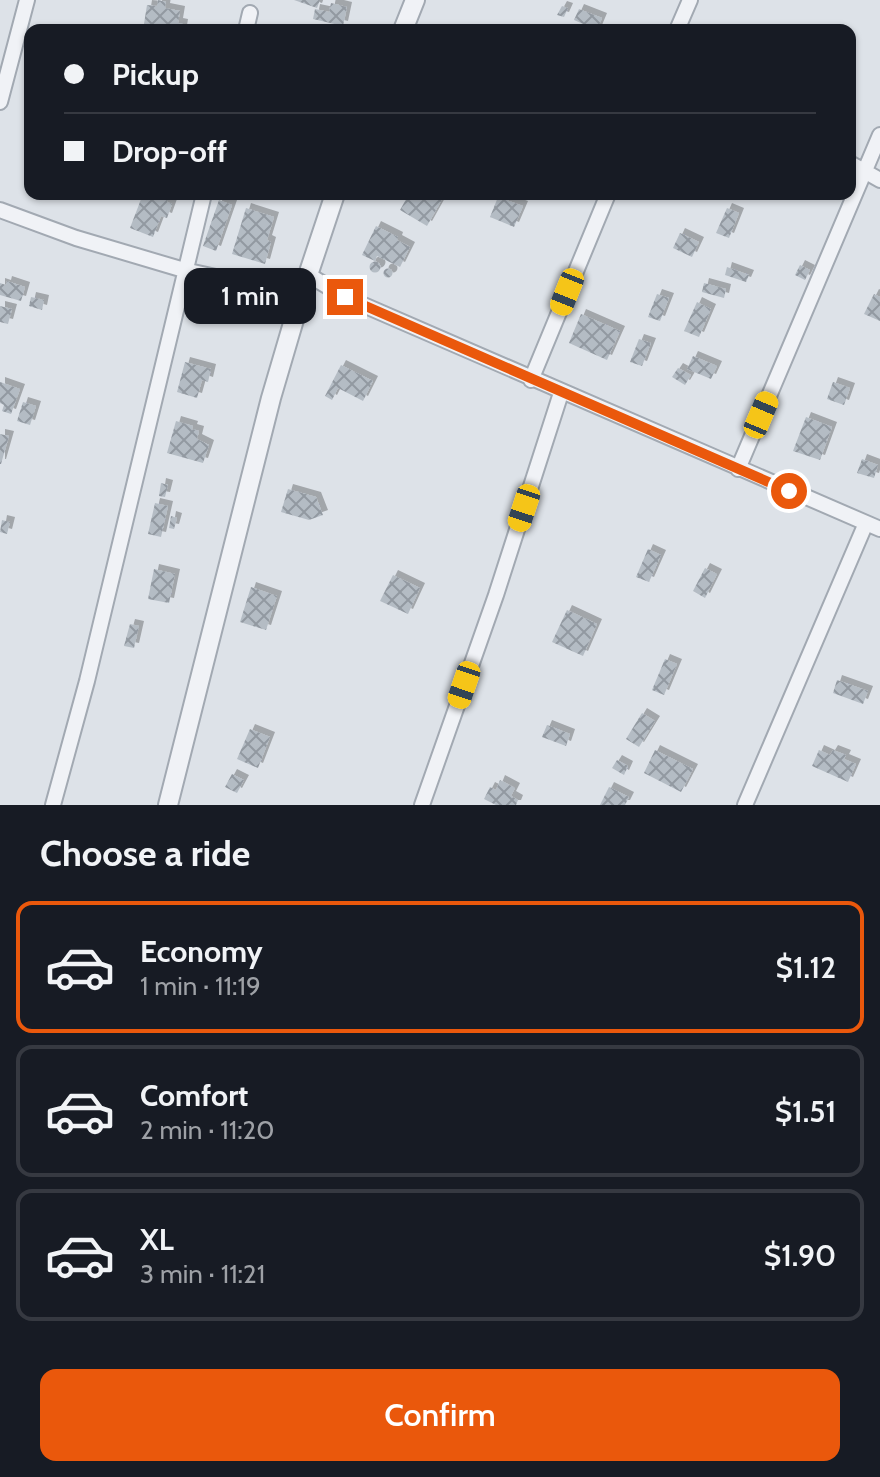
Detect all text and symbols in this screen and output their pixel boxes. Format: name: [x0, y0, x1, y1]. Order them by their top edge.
text: Pickup: [112, 56, 199, 93]
text: Drop-off: [112, 133, 227, 170]
car: [547, 265, 587, 319]
callout: 1 min: [185, 269, 317, 325]
route end: [327, 279, 363, 315]
text: 1 min: [221, 280, 279, 312]
car: [741, 388, 781, 442]
route start: [771, 473, 807, 509]
car: [505, 481, 543, 535]
car: [445, 658, 483, 712]
text: Choose a ride: [40, 831, 250, 875]
icon: car: [44, 931, 116, 1003]
text: Economy: [140, 933, 263, 970]
text: $1.12: [776, 949, 836, 986]
text: 1 min · 11:19: [140, 970, 261, 1002]
icon: car: [44, 1075, 116, 1147]
text: Comfort: [140, 1077, 248, 1114]
text: $1.51: [775, 1093, 836, 1130]
text: 2 min · 11:20: [140, 1114, 274, 1146]
icon: car: [44, 1219, 116, 1291]
text: XL: [140, 1221, 174, 1258]
text: $1.90: [764, 1237, 836, 1274]
text: 3 min · 11:21: [140, 1258, 265, 1290]
button: Confirm: [40, 1369, 840, 1461]

